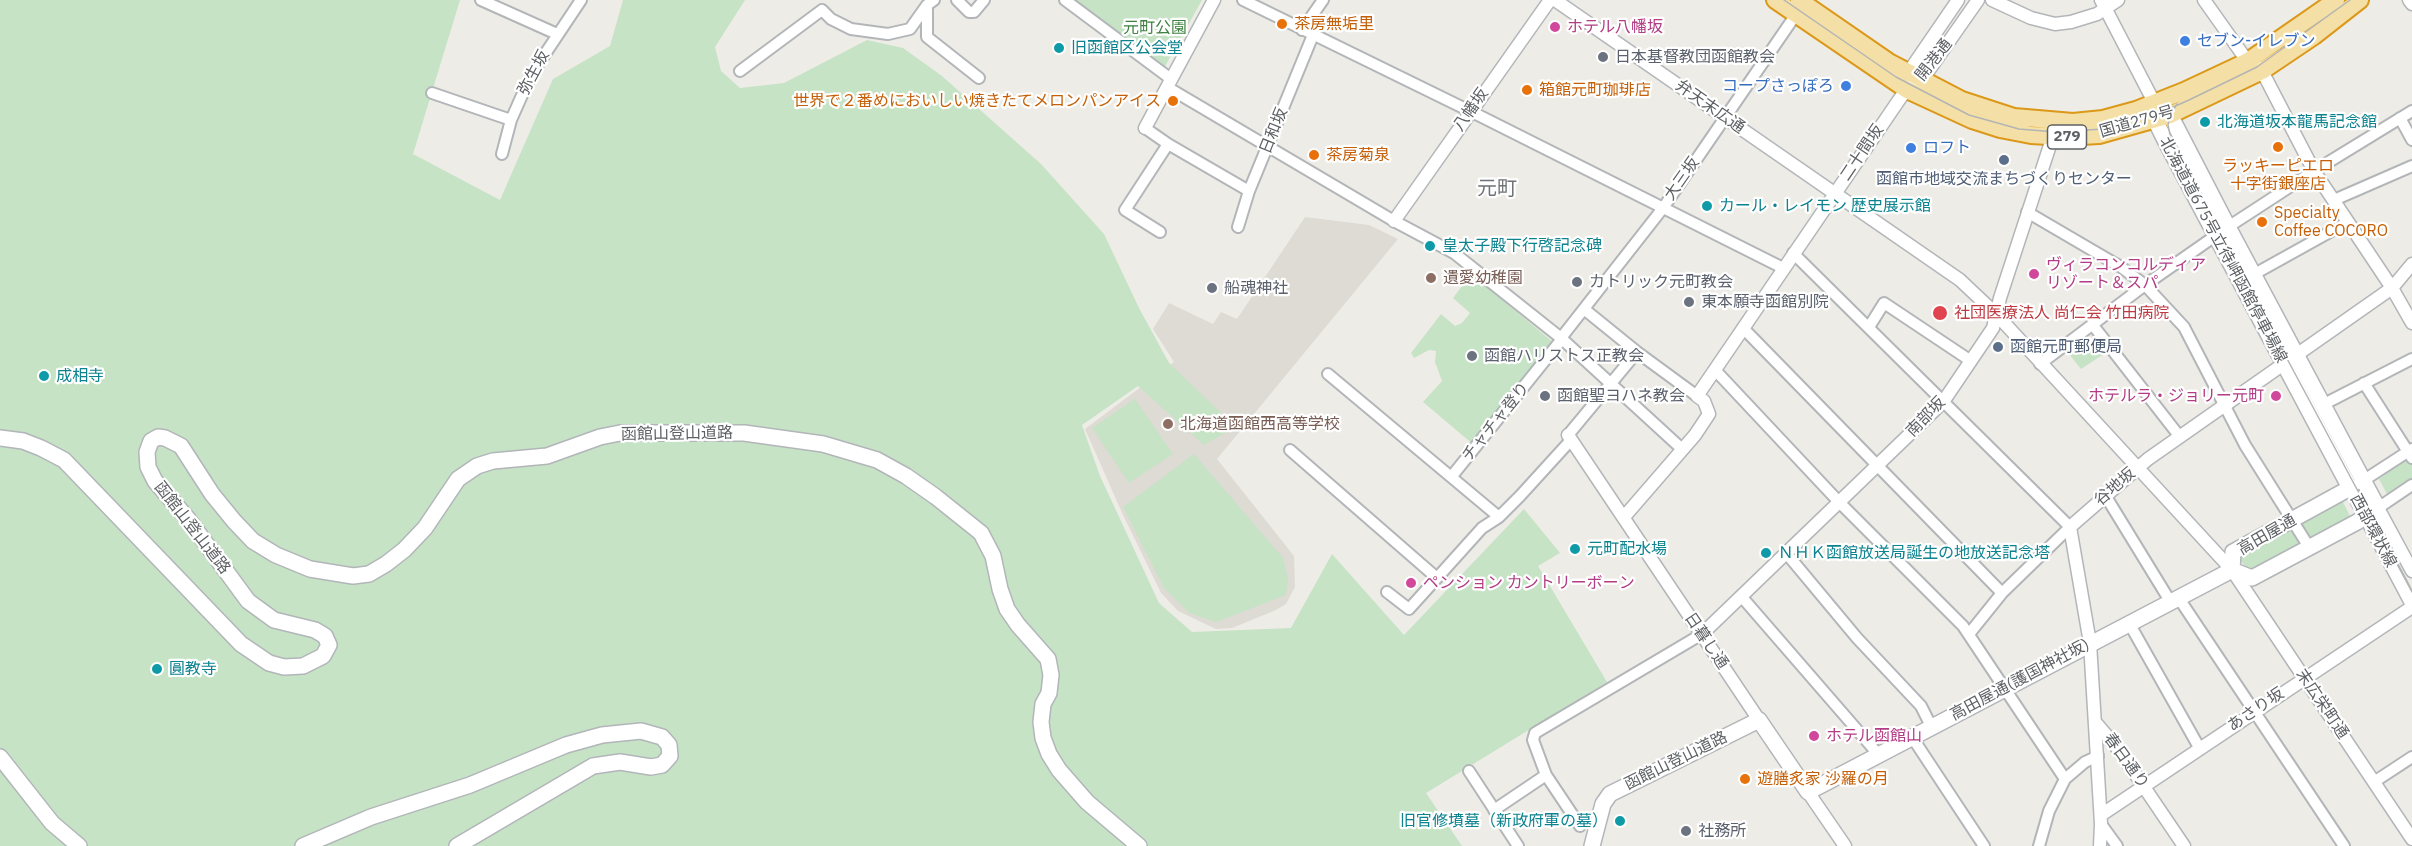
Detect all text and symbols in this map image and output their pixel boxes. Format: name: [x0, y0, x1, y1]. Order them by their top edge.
place label: 茶房無垢里: [1294, 14, 1374, 34]
marker: 茶房無垢里: [1275, 17, 1289, 31]
place label: ホテル八幡坂: [1567, 17, 1663, 37]
park label: 元町公園: [1123, 18, 1187, 38]
marker: ホテル八幡坂: [1548, 20, 1562, 34]
place label: セブン-イレブン: [2197, 31, 2315, 51]
marker: セブン-イレブン: [2178, 34, 2192, 48]
street label: 開港通: [1912, 35, 1956, 85]
place label: 旧函館区公会堂: [1071, 38, 1183, 58]
marker: 旧函館区公会堂: [1052, 41, 1066, 55]
street label: 弥生坂: [514, 47, 554, 99]
place label: 日本基督教団函館教会: [1615, 47, 1775, 67]
marker: 日本基督教団函館教会: [1596, 50, 1610, 64]
street label: 弁天末広通: [1672, 76, 1748, 138]
place label: コープさっぽろ: [1722, 76, 1834, 96]
marker: コープさっぽろ: [1839, 79, 1853, 93]
place label: 箱館元町珈琲店: [1539, 80, 1651, 100]
marker: 箱館元町珈琲店: [1520, 83, 1534, 97]
street label: 八幡坂: [1449, 85, 1493, 135]
place label: 世界で２番めにおいしい焼きたてメロンパンアイス: [793, 91, 1161, 111]
marker: 世界で２番めにおいしい焼きたてメロンパンアイス: [1166, 94, 1180, 108]
street label: 国道279号: [2097, 102, 2177, 142]
street label: 日和坂: [1256, 105, 1292, 157]
place label: 北海道坂本龍馬記念館: [2217, 112, 2377, 132]
marker: 北海道坂本龍馬記念館: [2198, 115, 2212, 129]
street label: 二十間坂: [1836, 121, 1888, 185]
road number: 279: [2048, 125, 2086, 149]
street label: 北海道道675号立待岬函館停車場線: [2155, 134, 2291, 366]
place label: ロフト: [1923, 138, 1971, 158]
marker: ラッキーピエロ 十字街銀座店: [2271, 140, 2285, 154]
marker: ロフト: [1904, 141, 1918, 155]
place label: 茶房菊泉: [1326, 145, 1390, 165]
marker: 茶房菊泉: [1307, 148, 1321, 162]
marker: 函館市地域交流まちづくりセンター: [1997, 153, 2011, 167]
street label: 大三坂: [1660, 154, 1704, 204]
place label: ラッキーピエロ 十字街銀座店: [2222, 156, 2334, 194]
place label: 函館市地域交流まちづくりセンター: [1876, 169, 2132, 189]
district label: 元町: [1477, 177, 1517, 201]
place label: カール・レイモン 歴史展示館: [1719, 196, 1931, 216]
marker: カール・レイモン 歴史展示館: [1700, 199, 1714, 213]
place label: Specialty Coffee COCORO: [2274, 203, 2388, 241]
marker: Specialty Coffee COCORO: [2255, 215, 2269, 229]
place label: 皇太子殿下行啓記念碑: [1442, 236, 1602, 256]
marker: 皇太子殿下行啓記念碑: [1423, 239, 1437, 253]
place label: ヴィラコンコルディア リゾート＆スパ: [2046, 255, 2206, 293]
marker: ヴィラコンコルディア リゾート＆スパ: [2027, 267, 2041, 281]
place label: 遺愛幼稚園: [1443, 268, 1523, 288]
marker: 遺愛幼稚園: [1424, 271, 1438, 285]
place label: カトリック元町教会: [1589, 272, 1733, 292]
marker: カトリック元町教会: [1570, 275, 1584, 289]
place label: 船魂神社: [1224, 278, 1288, 298]
marker: 船魂神社: [1205, 281, 1219, 295]
place label: 東本願寺函館別院: [1701, 292, 1829, 312]
marker: 東本願寺函館別院: [1682, 295, 1696, 309]
place label: 社団医療法人 尚仁会 竹田病院: [1954, 303, 2170, 323]
marker: 社団医療法人 尚仁会 竹田病院: [1931, 304, 1949, 322]
place label: 函館元町郵便局: [2010, 337, 2122, 357]
marker: 函館元町郵便局: [1991, 340, 2005, 354]
place label: 函館ハリストス正教会: [1484, 346, 1644, 366]
marker: 函館ハリストス正教会: [1465, 349, 1479, 363]
place label: 成相寺: [56, 366, 104, 386]
marker: 成相寺: [37, 369, 51, 383]
street label: チャチャ登り: [1458, 379, 1534, 465]
place label: 函館聖ヨハネ教会: [1557, 386, 1685, 406]
place label: ホテルラ・ジョリー元町: [2088, 386, 2264, 406]
marker: 函館聖ヨハネ教会: [1538, 389, 1552, 403]
marker: ホテルラ・ジョリー元町: [2269, 389, 2283, 403]
street label: 南部坂: [1902, 393, 1950, 441]
place label: 北海道函館西高等学校: [1180, 414, 1340, 434]
marker: 北海道函館西高等学校: [1161, 417, 1175, 431]
street label: 函館山登山道路: [621, 423, 733, 445]
street label: 谷地坂: [2091, 464, 2139, 510]
street label: 函館山登山道路: [150, 478, 234, 578]
street label: 西部環状線: [2346, 491, 2400, 571]
street label: 高田屋通: [2234, 511, 2300, 559]
place label: 元町配水場: [1587, 539, 1667, 559]
marker: 元町配水場: [1568, 542, 1582, 556]
place label: ＮＨＫ函館放送局誕生の地放送記念塔: [1778, 543, 2050, 563]
marker: ＮＨＫ函館放送局誕生の地放送記念塔: [1759, 546, 1773, 560]
place label: ペンション カントリーボーン: [1423, 573, 1635, 593]
marker: ペンション カントリーボーン: [1404, 576, 1418, 590]
street label: 日暮し通: [1680, 609, 1732, 673]
street label: 高田屋通(護国神社坂): [1947, 635, 2093, 725]
place label: 圓教寺: [169, 659, 217, 679]
marker: 圓教寺: [150, 662, 164, 676]
street label: 末広栄町通: [2292, 665, 2352, 743]
street label: あさり坂: [2224, 684, 2288, 736]
place label: ホテル函館山: [1826, 726, 1922, 746]
street label: 函館山登山道路: [1621, 728, 1731, 794]
marker: ホテル函館山: [1807, 729, 1821, 743]
street label: 春日通り: [2099, 729, 2153, 793]
place label: 遊膳炙家 沙羅の月: [1757, 769, 1889, 789]
marker: 遊膳炙家 沙羅の月: [1738, 772, 1752, 786]
place label: 旧官修墳墓（新政府軍の墓）: [1400, 811, 1608, 831]
marker: 旧官修墳墓（新政府軍の墓）: [1613, 814, 1627, 828]
place label: 社務所: [1698, 821, 1746, 841]
marker: 社務所: [1679, 824, 1693, 838]

